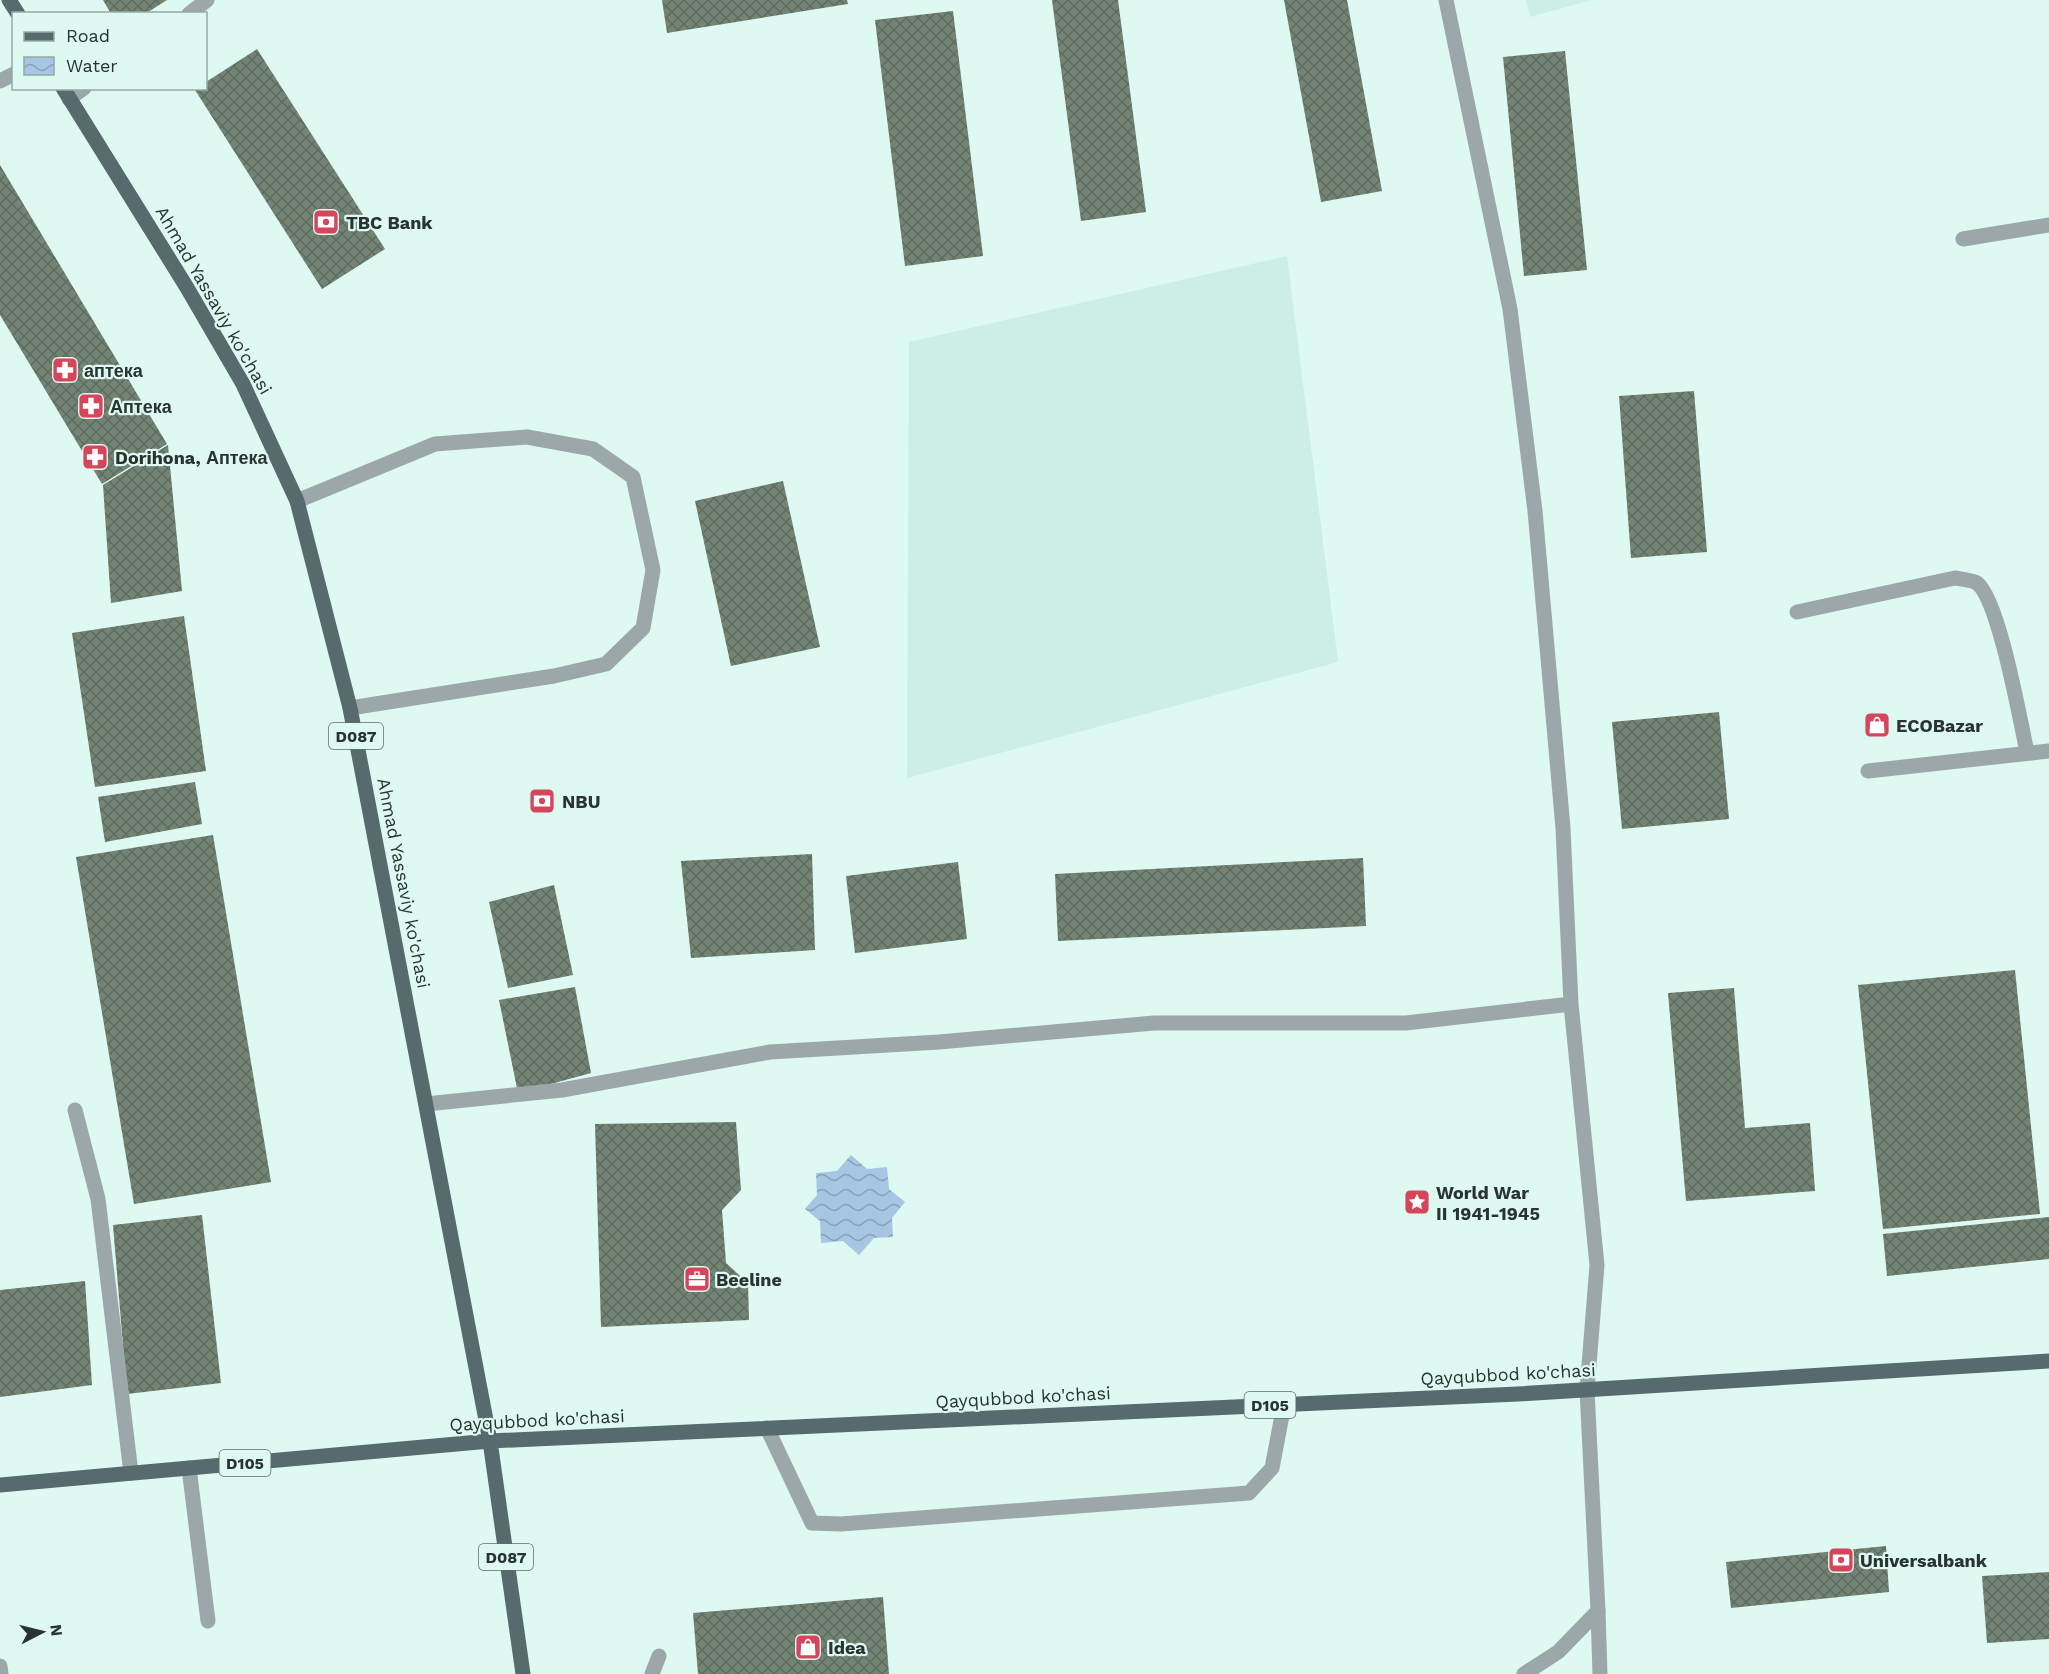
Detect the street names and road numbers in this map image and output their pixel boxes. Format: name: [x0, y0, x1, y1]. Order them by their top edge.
street label: Ahmad Yassaviy ko'chasi: [151, 202, 277, 398]
road number: D087: [329, 723, 383, 749]
street label: Ahmad Yassaviy ko'chasi: [373, 776, 435, 990]
street label: Qayqubbod ko'chasi: [1420, 1359, 1596, 1389]
street label: Qayqubbod ko'chasi: [935, 1382, 1111, 1412]
road number: D105: [1244, 1392, 1296, 1418]
street label: Qayqubbod ko'chasi: [449, 1405, 625, 1435]
road number: D105: [220, 1450, 270, 1476]
road number: D087: [479, 1544, 533, 1570]

